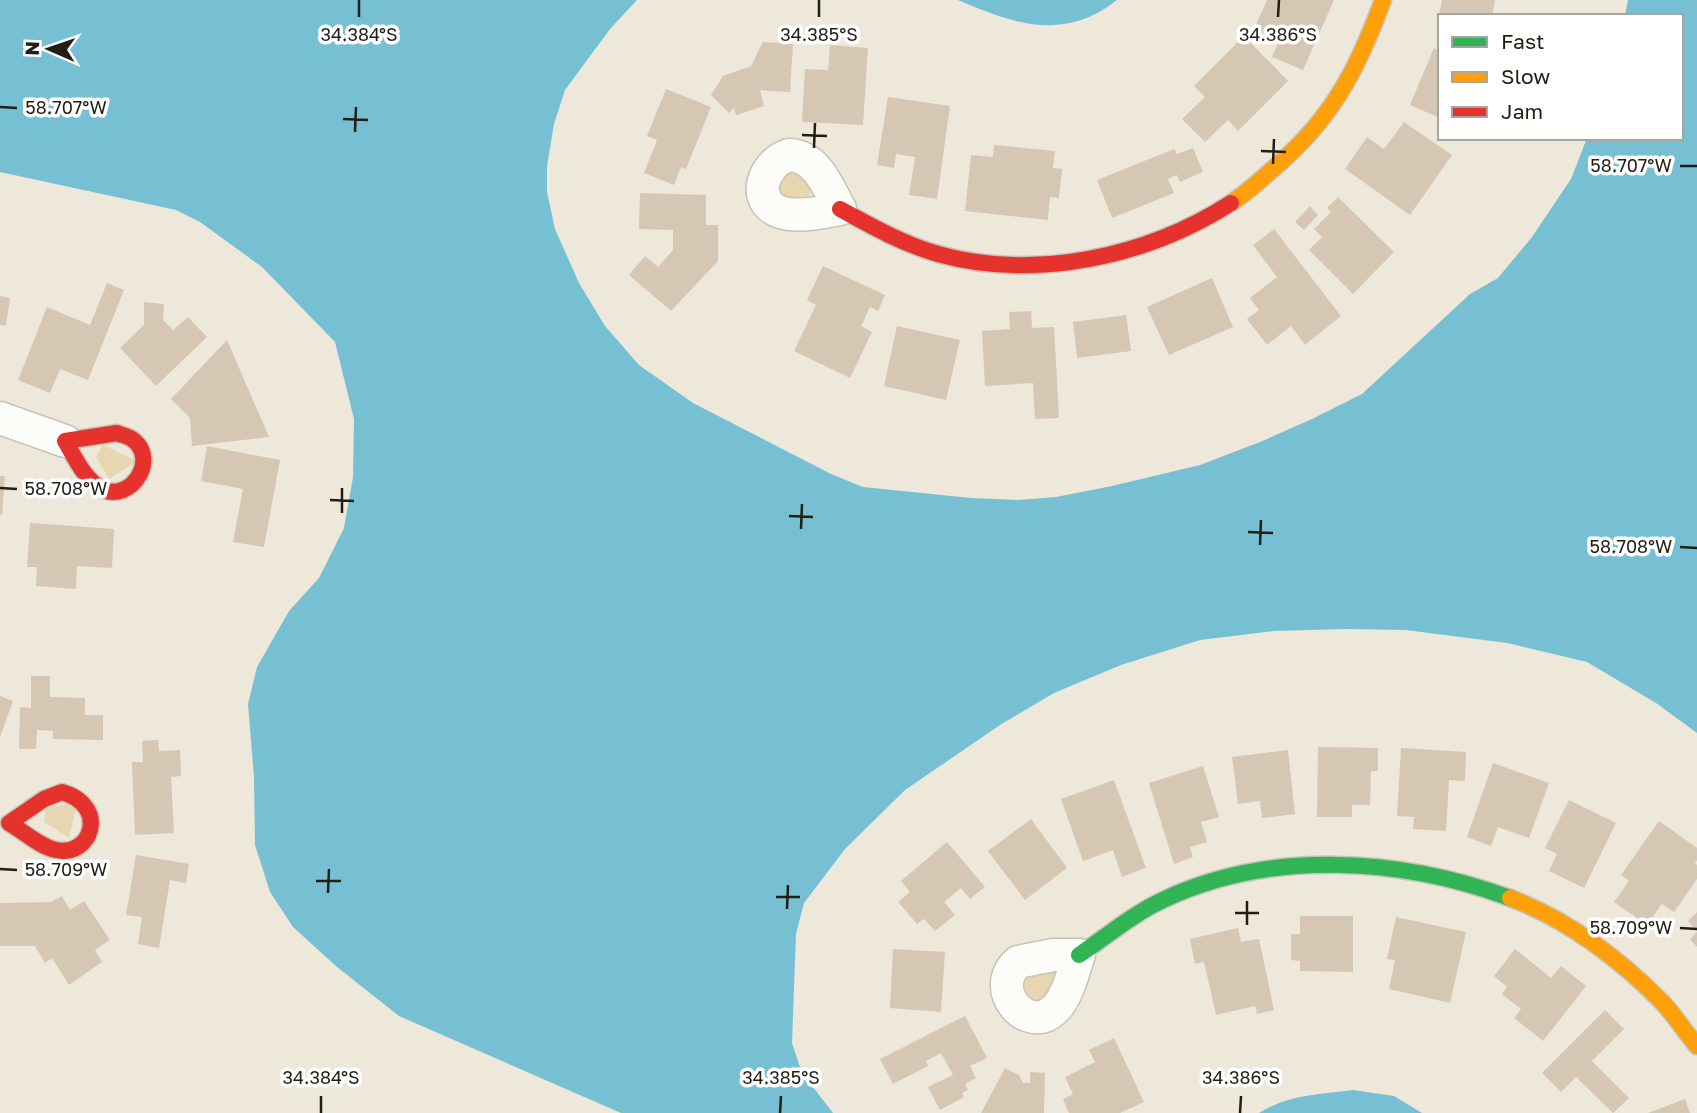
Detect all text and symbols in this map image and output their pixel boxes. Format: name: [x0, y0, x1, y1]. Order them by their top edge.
north arrow: [14, 14, 84, 84]
legend: [1438, 14, 1683, 140]
text: 34.384°S: [320, 23, 398, 45]
text: 34.385°S: [780, 23, 858, 45]
text: 34.386°S: [1239, 23, 1317, 45]
text: Fast: [1501, 28, 1544, 54]
text: N: [20, 41, 43, 56]
text: Slow: [1501, 63, 1550, 89]
text: 58.707°W: [25, 96, 107, 118]
text: Jam: [1501, 98, 1543, 124]
text: 58.707°W: [1590, 154, 1672, 176]
text: 58.708°W: [25, 477, 107, 499]
text: 58.708°W: [1590, 535, 1672, 557]
text: 58.709°W: [25, 858, 107, 880]
text: 58.709°W: [1590, 916, 1672, 938]
text: 34.384°S: [282, 1066, 360, 1088]
text: 34.385°S: [742, 1066, 820, 1088]
text: 34.386°S: [1202, 1066, 1280, 1088]

